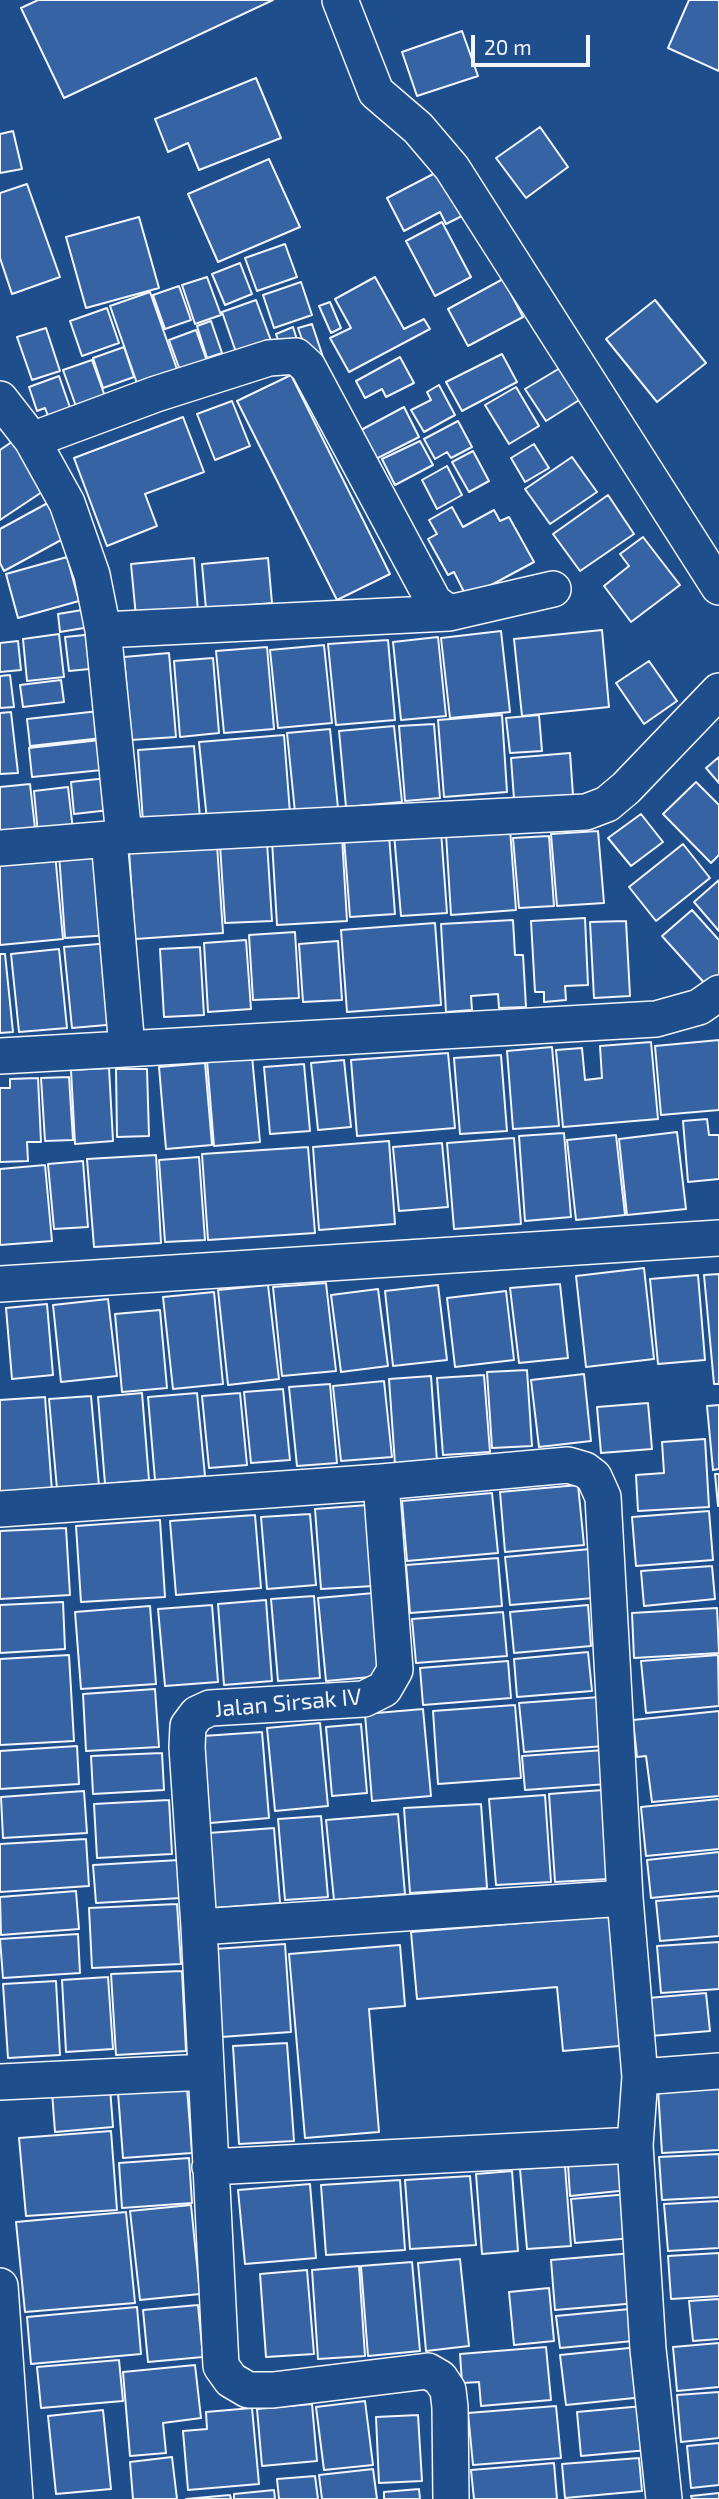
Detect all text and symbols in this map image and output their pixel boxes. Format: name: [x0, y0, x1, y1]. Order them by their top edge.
scale bar: [474, 21, 593, 65]
text: 20 m: [484, 34, 532, 59]
street label: Jalan Sirsak IV: [213, 1683, 363, 1723]

